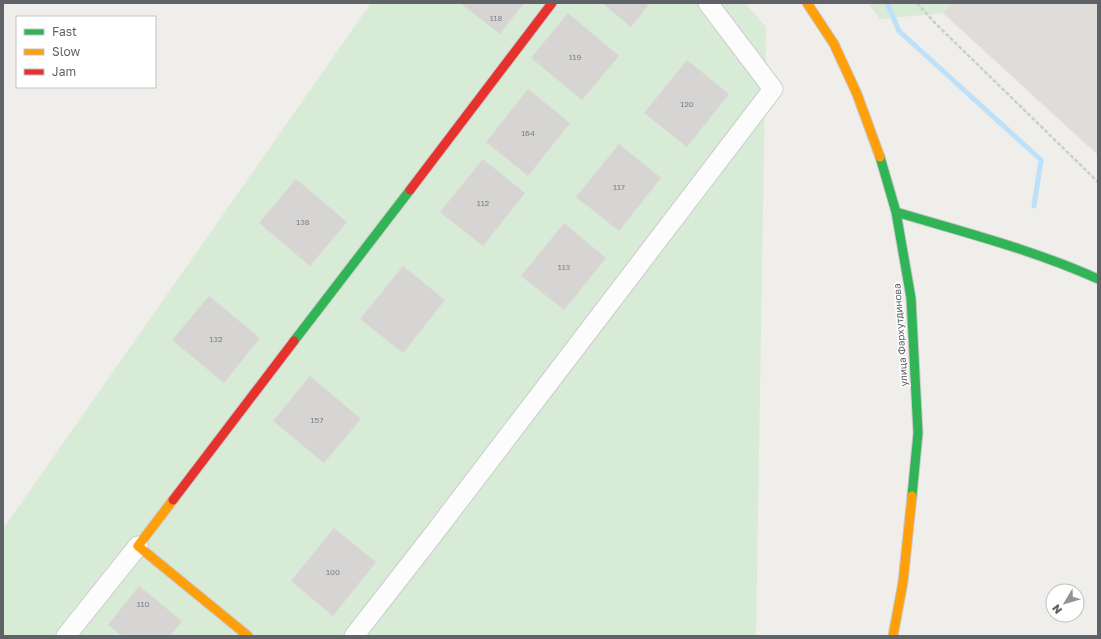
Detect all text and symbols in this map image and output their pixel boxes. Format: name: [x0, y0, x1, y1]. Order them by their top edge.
house number: 118: [490, 13, 502, 23]
legend: [16, 16, 156, 88]
text: Fast: [52, 24, 77, 39]
text: Slow: [52, 44, 80, 59]
house number: 119: [569, 52, 581, 62]
text: Jam: [52, 64, 76, 79]
house number: 120: [680, 99, 694, 109]
house number: 164: [521, 128, 535, 138]
house number: 117: [613, 182, 625, 192]
house number: 112: [477, 198, 490, 208]
house number: 138: [296, 217, 310, 227]
house number: 113: [558, 262, 571, 272]
street label: улица Фархутдинова: [890, 283, 910, 387]
house number: 132: [209, 334, 223, 344]
house number: 157: [311, 415, 323, 425]
house number: 100: [326, 567, 340, 577]
north arrow: [1045, 583, 1085, 623]
house number: 110: [137, 599, 149, 609]
text: N: [1049, 602, 1064, 617]

